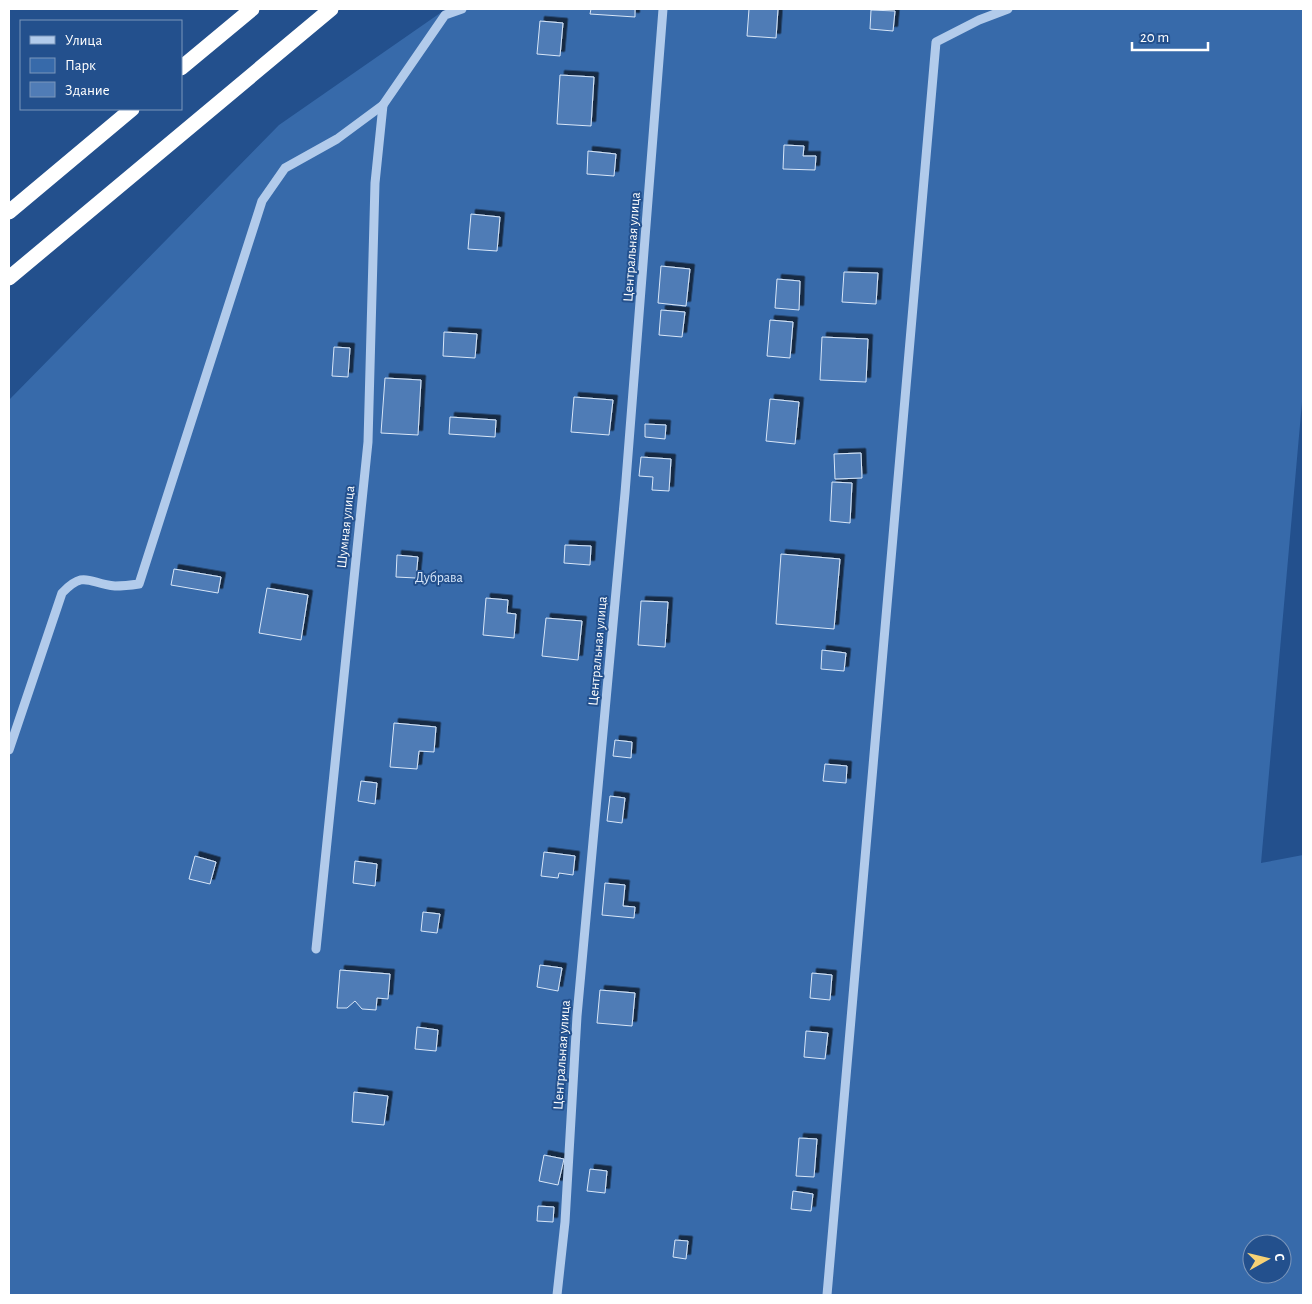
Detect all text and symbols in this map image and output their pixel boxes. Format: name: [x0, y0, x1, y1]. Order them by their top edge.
legend: [20, 20, 182, 110]
scale bar: [1132, 20, 1208, 52]
text: 20 m: [1140, 30, 1169, 45]
text: Улица: [65, 33, 102, 48]
text: Парк: [65, 58, 96, 73]
text: Здание: [65, 83, 110, 98]
street label: Центральная улица: [621, 191, 643, 303]
street label: Шумная улица: [335, 485, 357, 569]
park label: Дубрава: [415, 571, 464, 585]
street label: Центральная улица: [586, 595, 610, 707]
street label: Центральная улица: [551, 999, 573, 1111]
north arrow: [1242, 1234, 1292, 1284]
text: С: [1271, 1253, 1286, 1262]

